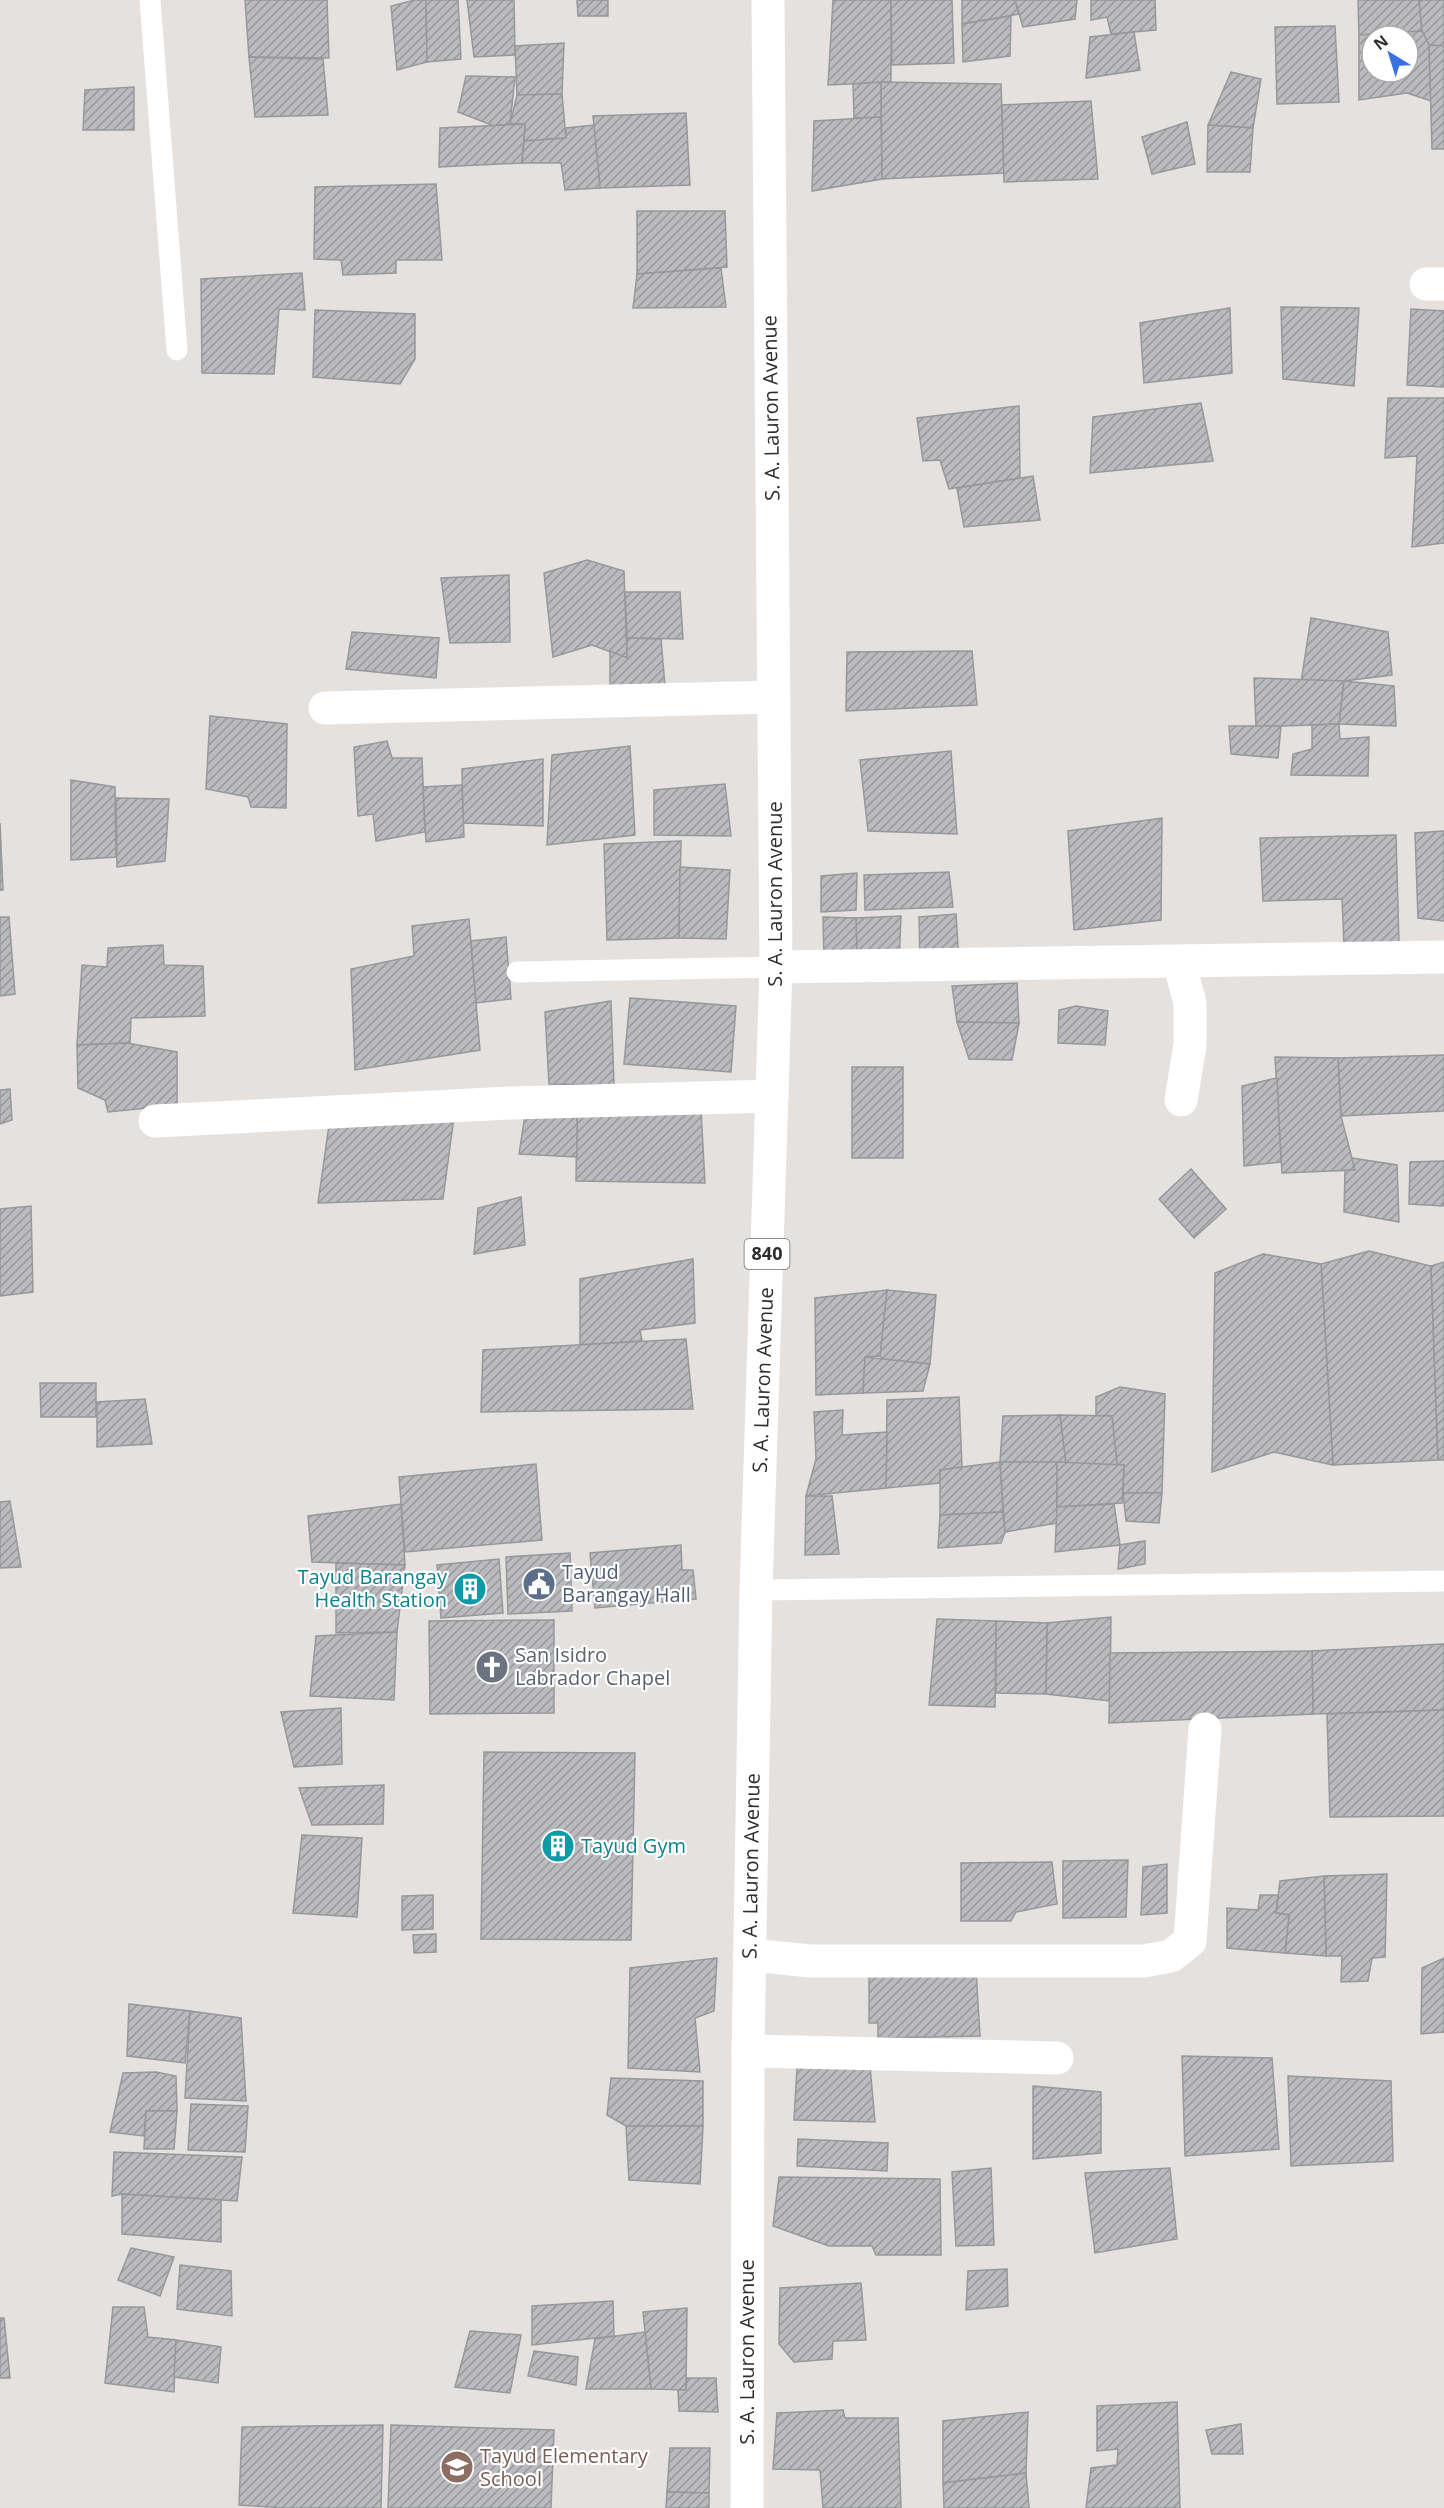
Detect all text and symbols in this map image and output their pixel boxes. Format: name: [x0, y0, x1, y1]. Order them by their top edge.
north arrow: [1360, 24, 1420, 84]
text: N: [1369, 30, 1393, 55]
street label: S. A. Lauron Avenue: [755, 315, 786, 501]
street label: S. A. Lauron Avenue: [761, 801, 788, 987]
road number: 840: [744, 1239, 789, 1269]
street label: S. A. Lauron Avenue: [746, 1287, 779, 1473]
place label: Tayud Barangay Hall: [562, 1558, 691, 1608]
place label: Tayud Barangay Health Station: [298, 1563, 448, 1613]
public building icon: Tayud Barangay Hall: [521, 1566, 557, 1602]
building icon: Tayud Barangay Health Station: [452, 1571, 488, 1607]
place label: San Isidro Labrador Chapel: [515, 1641, 670, 1691]
church icon: San Isidro Labrador Chapel: [474, 1649, 510, 1685]
street label: S. A. Lauron Avenue: [735, 1773, 766, 1959]
building icon: Tayud Gym: [540, 1828, 576, 1864]
place label: Tayud Gym: [581, 1832, 686, 1859]
street label: S. A. Lauron Avenue: [733, 2259, 760, 2445]
place label: Tayud Elementary School: [480, 2442, 649, 2492]
school or university icon: Tayud Elementary School: [439, 2449, 475, 2485]

